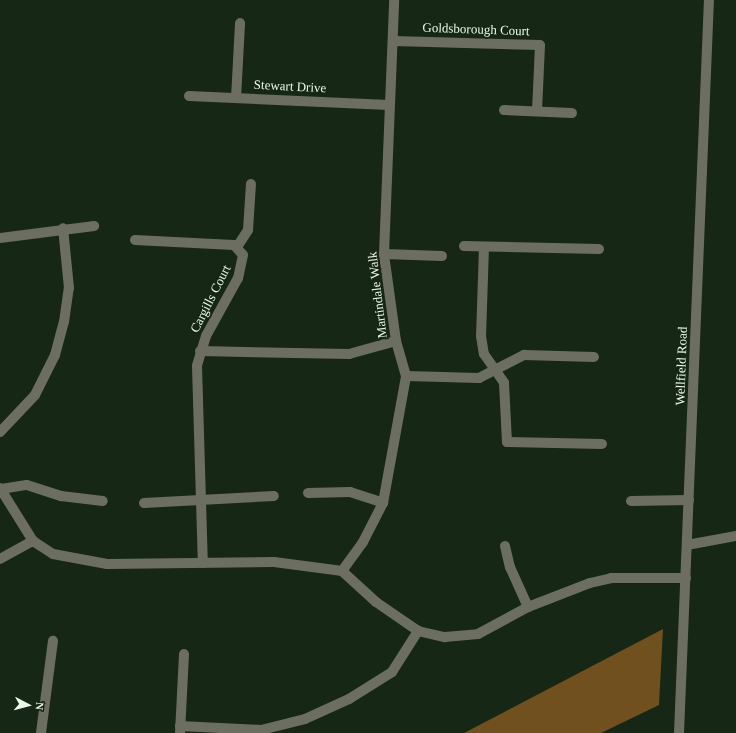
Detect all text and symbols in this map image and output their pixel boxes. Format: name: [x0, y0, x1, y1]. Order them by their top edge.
street label: Goldsborough Court: [422, 20, 530, 40]
street label: Stewart Drive: [253, 77, 327, 97]
street label: Martindale Walk: [365, 251, 391, 339]
street label: Cargills Court: [187, 263, 235, 335]
street label: Wellfield Road: [673, 326, 691, 406]
north arrow: [8, 685, 48, 725]
text: N: [34, 702, 46, 711]

